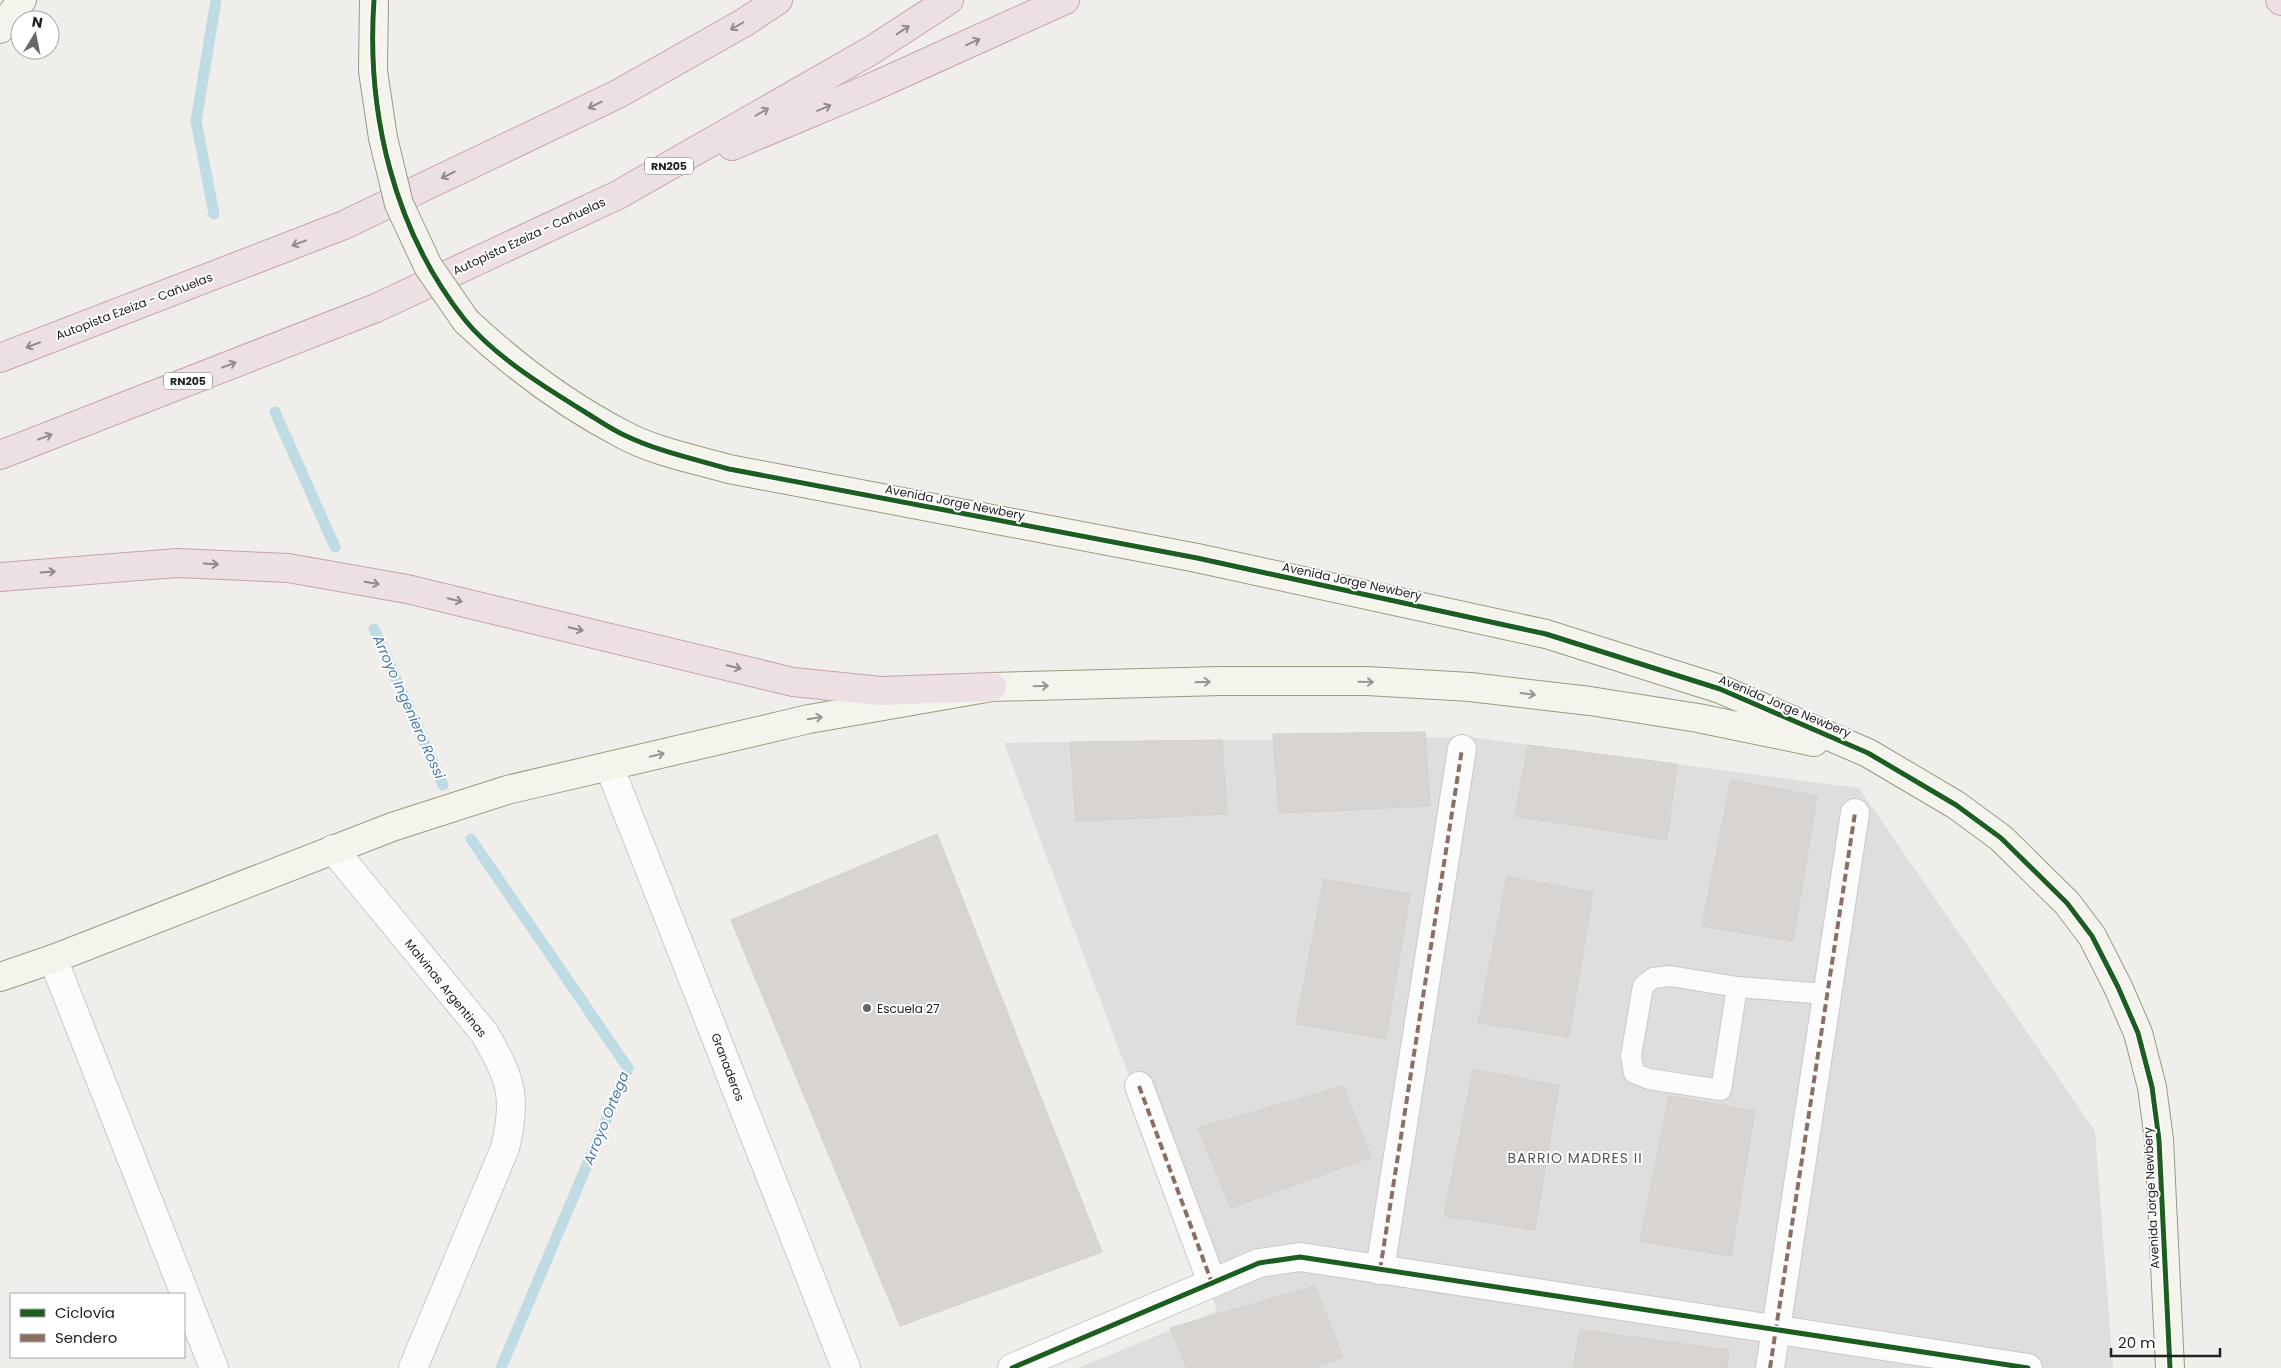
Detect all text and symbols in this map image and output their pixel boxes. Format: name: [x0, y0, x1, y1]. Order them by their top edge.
north arrow: [10, 10, 60, 60]
text: N: [30, 11, 44, 33]
one-way arrow: [730, 22, 745, 32]
one-way arrow: [895, 25, 909, 35]
one-way arrow: [965, 36, 980, 46]
one-way arrow: [588, 101, 603, 110]
one-way arrow: [816, 102, 831, 112]
one-way arrow: [755, 107, 770, 117]
road number: RN205: [645, 158, 693, 175]
one-way arrow: [441, 171, 456, 181]
street label: Autopista Ezeiza - Cañuelas: [450, 193, 608, 279]
one-way arrow: [292, 239, 307, 248]
street label: Autopista Ezeiza - Cañuelas: [53, 268, 215, 344]
one-way arrow: [26, 341, 41, 350]
one-way arrow: [221, 360, 237, 369]
road number: RN205: [164, 372, 212, 390]
one-way arrow: [37, 432, 53, 441]
street label: Avenida Jorge Newbery: [884, 480, 1027, 524]
street label: Avenida Jorge Newbery: [1281, 558, 1423, 604]
one-way arrow: [202, 560, 218, 569]
one-way arrow: [40, 567, 56, 577]
one-way arrow: [363, 578, 379, 588]
one-way arrow: [446, 596, 462, 605]
one-way arrow: [567, 625, 583, 634]
water label: Arroyo Ingeniero Rossi: [368, 631, 450, 783]
one-way arrow: [725, 663, 741, 672]
street label: Avenida Jorge Newbery: [1716, 670, 1854, 742]
one-way arrow: [1194, 677, 1211, 687]
one-way arrow: [1357, 677, 1373, 686]
one-way arrow: [1032, 681, 1048, 691]
one-way arrow: [1519, 689, 1535, 699]
one-way arrow: [806, 713, 822, 723]
one-way arrow: [648, 750, 664, 759]
street label: Malvinas Argentinas: [401, 935, 491, 1041]
place label: Escuela 27: [877, 1000, 940, 1017]
marker: Escuela 27: [861, 1002, 873, 1014]
street label: Granaderos: [707, 1030, 749, 1104]
water label: Arroyo Ortega: [578, 1068, 634, 1168]
street label: Avenida Jorge Newbery: [2139, 1126, 2163, 1269]
district label: BARRIO MADRES II: [1507, 1148, 1643, 1168]
legend: [10, 1293, 185, 1358]
text: Ciclovía: [55, 1302, 115, 1323]
scale bar: [2111, 1326, 2220, 1358]
text: Sendero: [55, 1327, 117, 1348]
text: 20 m: [2118, 1332, 2156, 1353]

